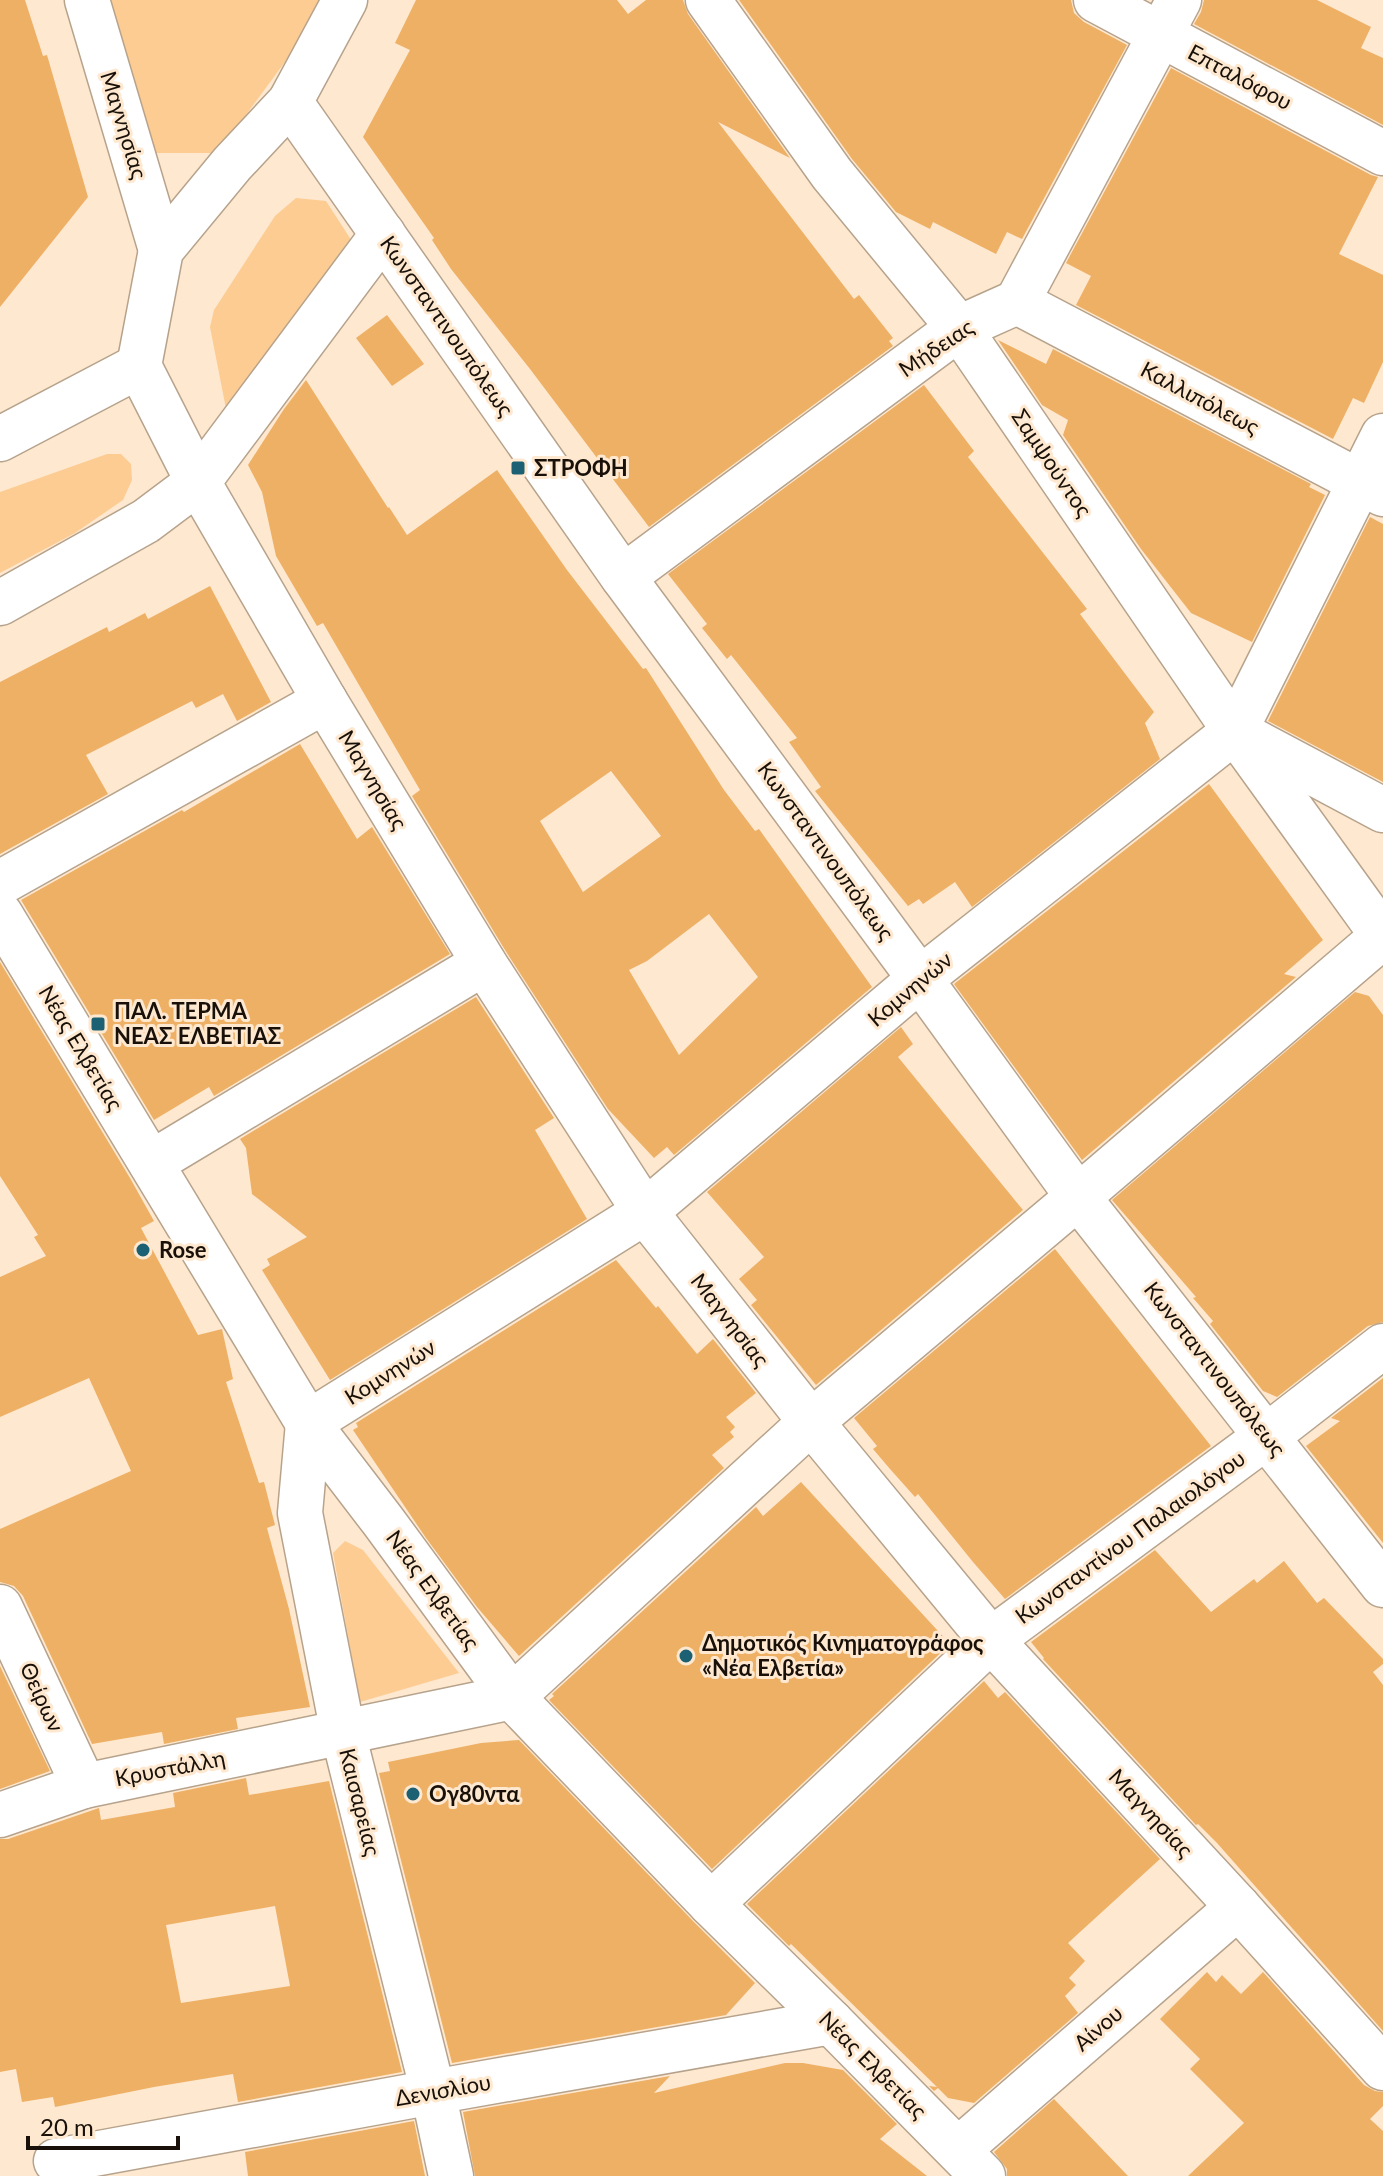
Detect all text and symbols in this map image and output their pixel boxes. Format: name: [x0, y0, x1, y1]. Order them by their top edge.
street label: Επταλόφου: [1184, 38, 1297, 115]
street label: Μαγνησίας: [95, 68, 154, 182]
street label: Κωνσταντινουπόλεως: [375, 230, 520, 421]
street label: Μήδειας: [893, 313, 978, 382]
street label: Καλλιπόλεως: [1136, 355, 1264, 440]
street label: Σαμψούντος: [1007, 404, 1098, 522]
place label: ΣΤΡΟΦΗ: [534, 454, 628, 481]
marker: ΣΤΡΟΦΗ: [509, 459, 527, 477]
street label: Μαγνησίας: [333, 725, 414, 834]
street label: Κωνσταντινουπόλεως: [753, 756, 900, 945]
street label: Κομνηνών: [862, 945, 957, 1032]
street label: Νέας Ελβετίας: [33, 980, 129, 1115]
place label: ΠΑΛ. ΤΕΡΜΑ ΝΕΑΣ ΕΛΒΕΤΙΑΣ: [114, 997, 281, 1049]
marker: ΠΑΛ. ΤΕΡΜΑ ΝΕΑΣ ΕΛΒΕΤΙΑΣ: [89, 1015, 107, 1033]
place label: Rose: [159, 1236, 207, 1263]
marker: Rose: [134, 1241, 152, 1259]
street label: Μαγνησίας: [686, 1268, 775, 1372]
street label: Κωνσταντινουπόλεως: [1139, 1276, 1292, 1461]
street label: Κομνηνών: [339, 1333, 440, 1410]
street label: Κωνσταντίνου Παλαιολόγου: [1009, 1444, 1250, 1629]
street label: Νέας Ελβετίας: [381, 1525, 486, 1655]
place label: Δημοτικός Κινηματογράφος «Νέα Ελβετία»: [702, 1629, 984, 1681]
marker: Δημοτικός Κινηματογράφος «Νέα Ελβετία»: [677, 1647, 695, 1665]
street label: Θείρων: [15, 1658, 70, 1736]
street label: Κρυστάλλη: [113, 1744, 227, 1791]
street label: Καισαρείας: [334, 1745, 387, 1859]
street label: Μαγνησίας: [1104, 1763, 1199, 1863]
place label: Ογ80ντα: [429, 1780, 520, 1807]
marker: Ογ80ντα: [404, 1785, 422, 1803]
street label: Αίνου: [1068, 1999, 1128, 2056]
street label: Νέας Ελβετίας: [814, 2005, 933, 2124]
street label: Δενισλίου: [393, 2068, 493, 2111]
scale bar: [28, 2100, 178, 2150]
text: 20 m: [40, 2112, 94, 2141]

